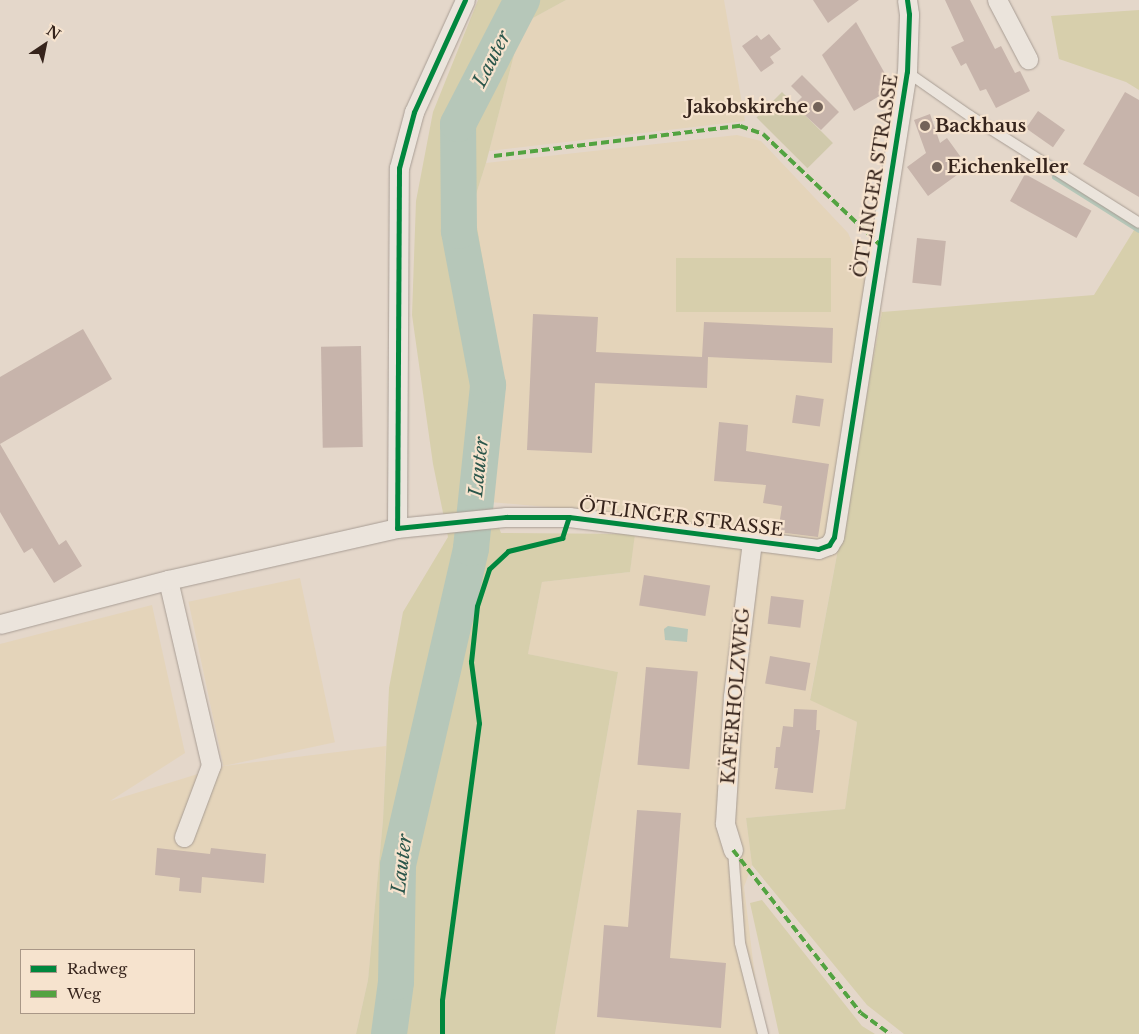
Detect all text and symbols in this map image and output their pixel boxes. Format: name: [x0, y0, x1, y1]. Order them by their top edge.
north arrow: [20, 20, 70, 70]
text: N: [43, 21, 64, 44]
water label: Lauter: [468, 27, 516, 91]
street label: ÖTLINGER STRASSE: [849, 72, 903, 280]
place label: Jakobskirche: [686, 96, 808, 118]
marker: Jakobskirche: [812, 101, 824, 113]
place label: Backhaus: [935, 115, 1026, 137]
marker: Backhaus: [919, 120, 931, 132]
place label: Eichenkeller: [947, 156, 1068, 178]
marker: Eichenkeller: [931, 161, 943, 173]
water label: Lauter: [465, 436, 493, 498]
street label: ÖTLINGER STRASSE: [577, 495, 785, 541]
street label: KÄFERHOLZWEG: [718, 607, 754, 785]
water label: Lauter: [387, 833, 417, 895]
legend: [20, 949, 195, 1014]
text: Radweg: [67, 959, 127, 978]
text: Weg: [67, 984, 101, 1003]

